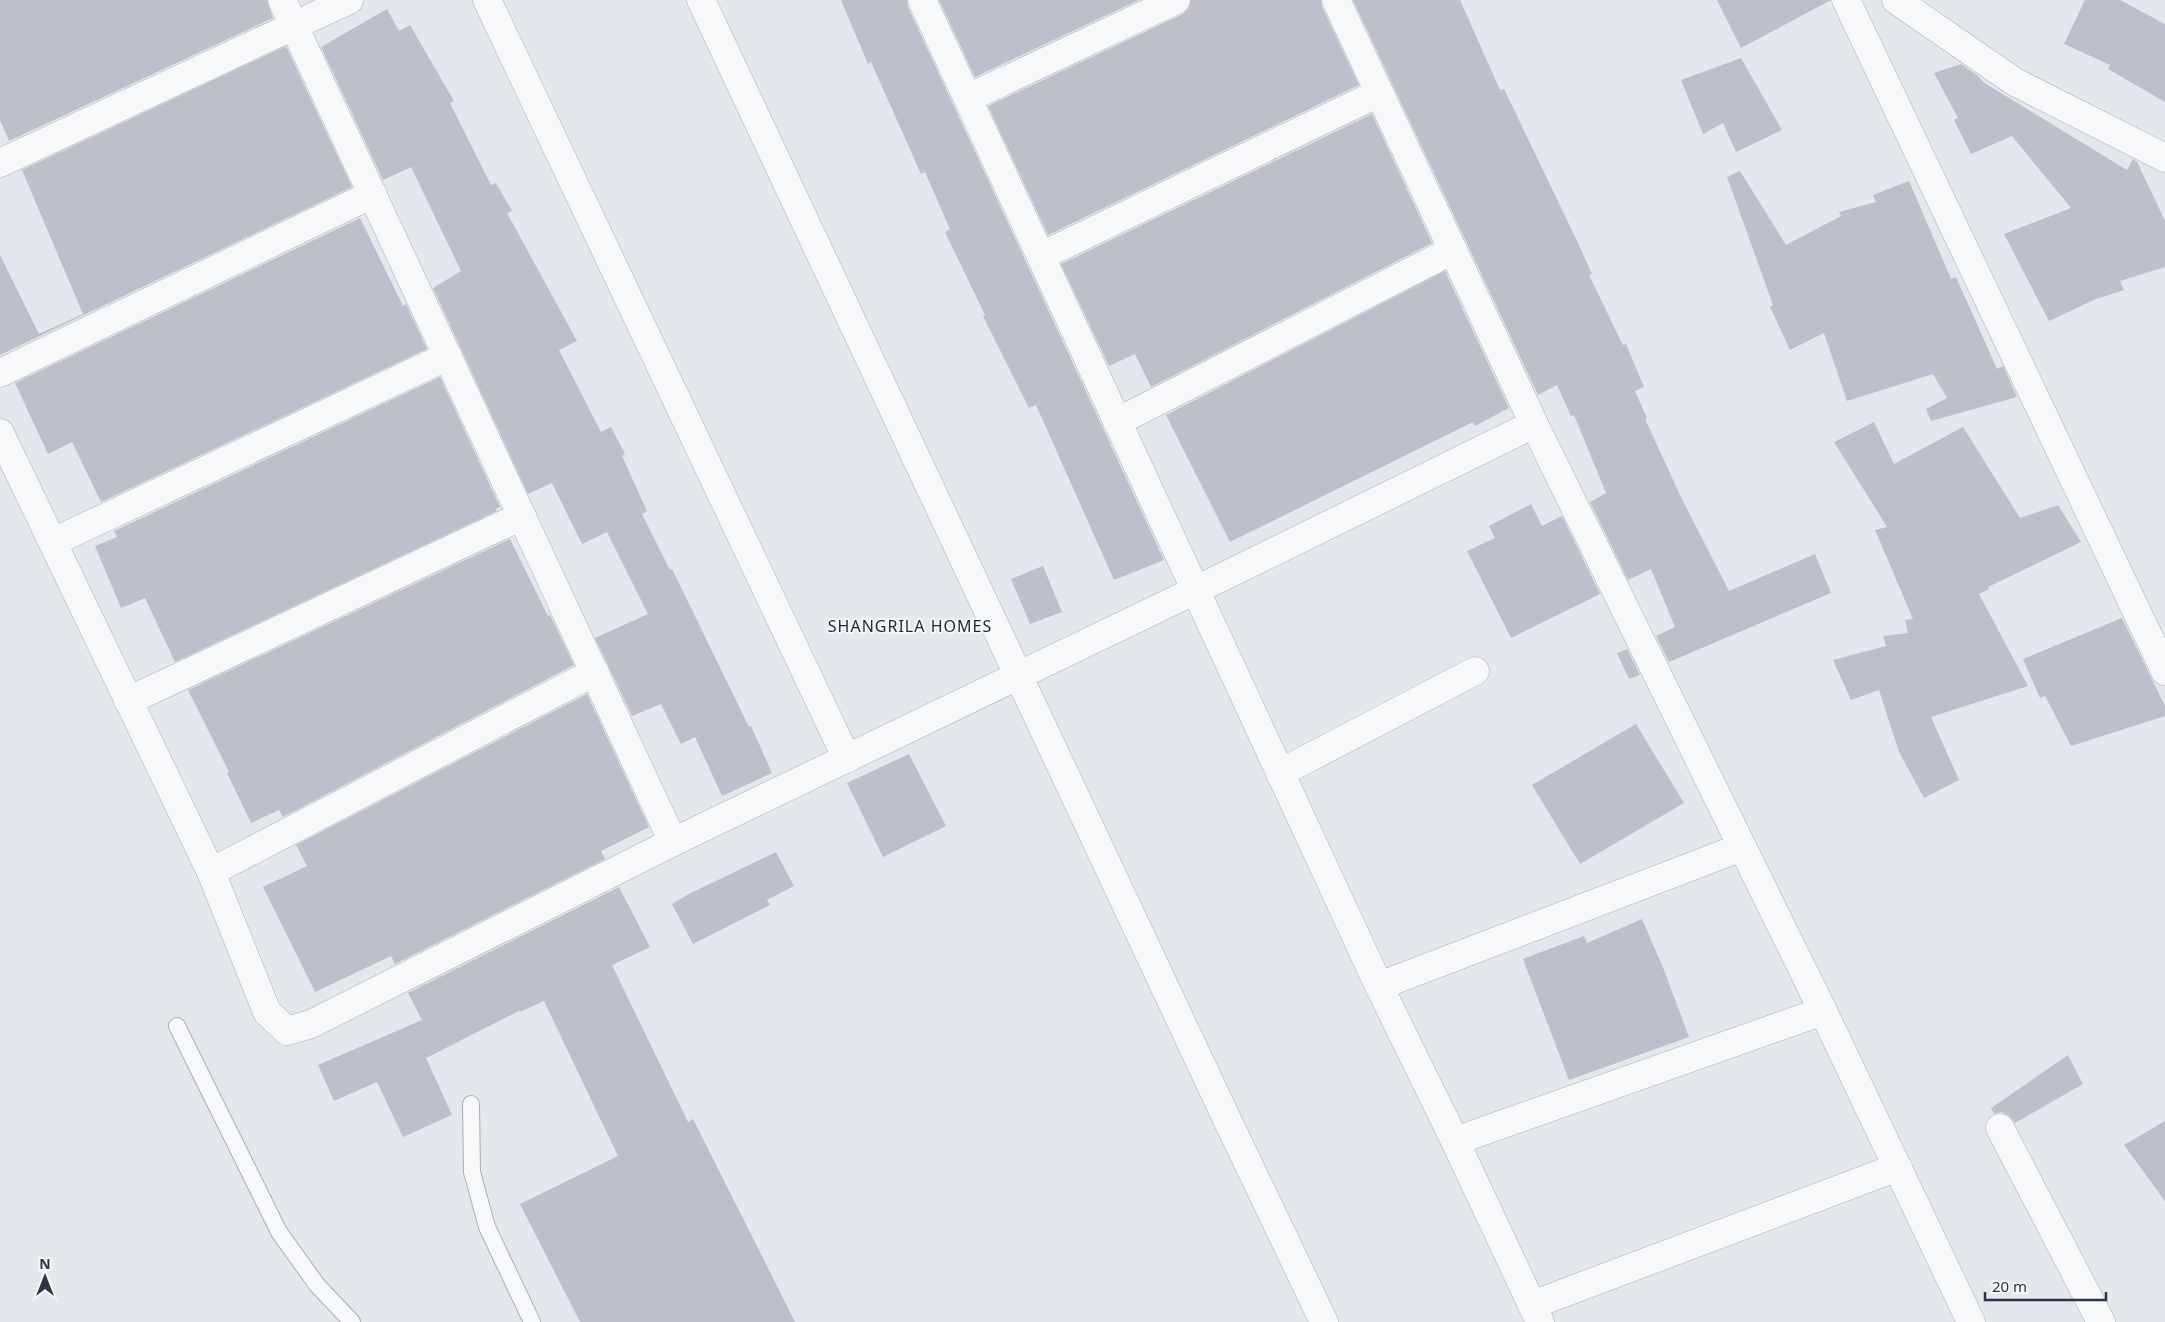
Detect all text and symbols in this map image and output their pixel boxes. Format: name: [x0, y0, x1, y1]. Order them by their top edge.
district label: SHANGRILA HOMES: [828, 615, 992, 637]
north arrow: [20, 1252, 70, 1302]
text: N: [39, 1254, 51, 1273]
scale bar: [1985, 1270, 2106, 1302]
text: 20 m: [1992, 1276, 2027, 1296]

